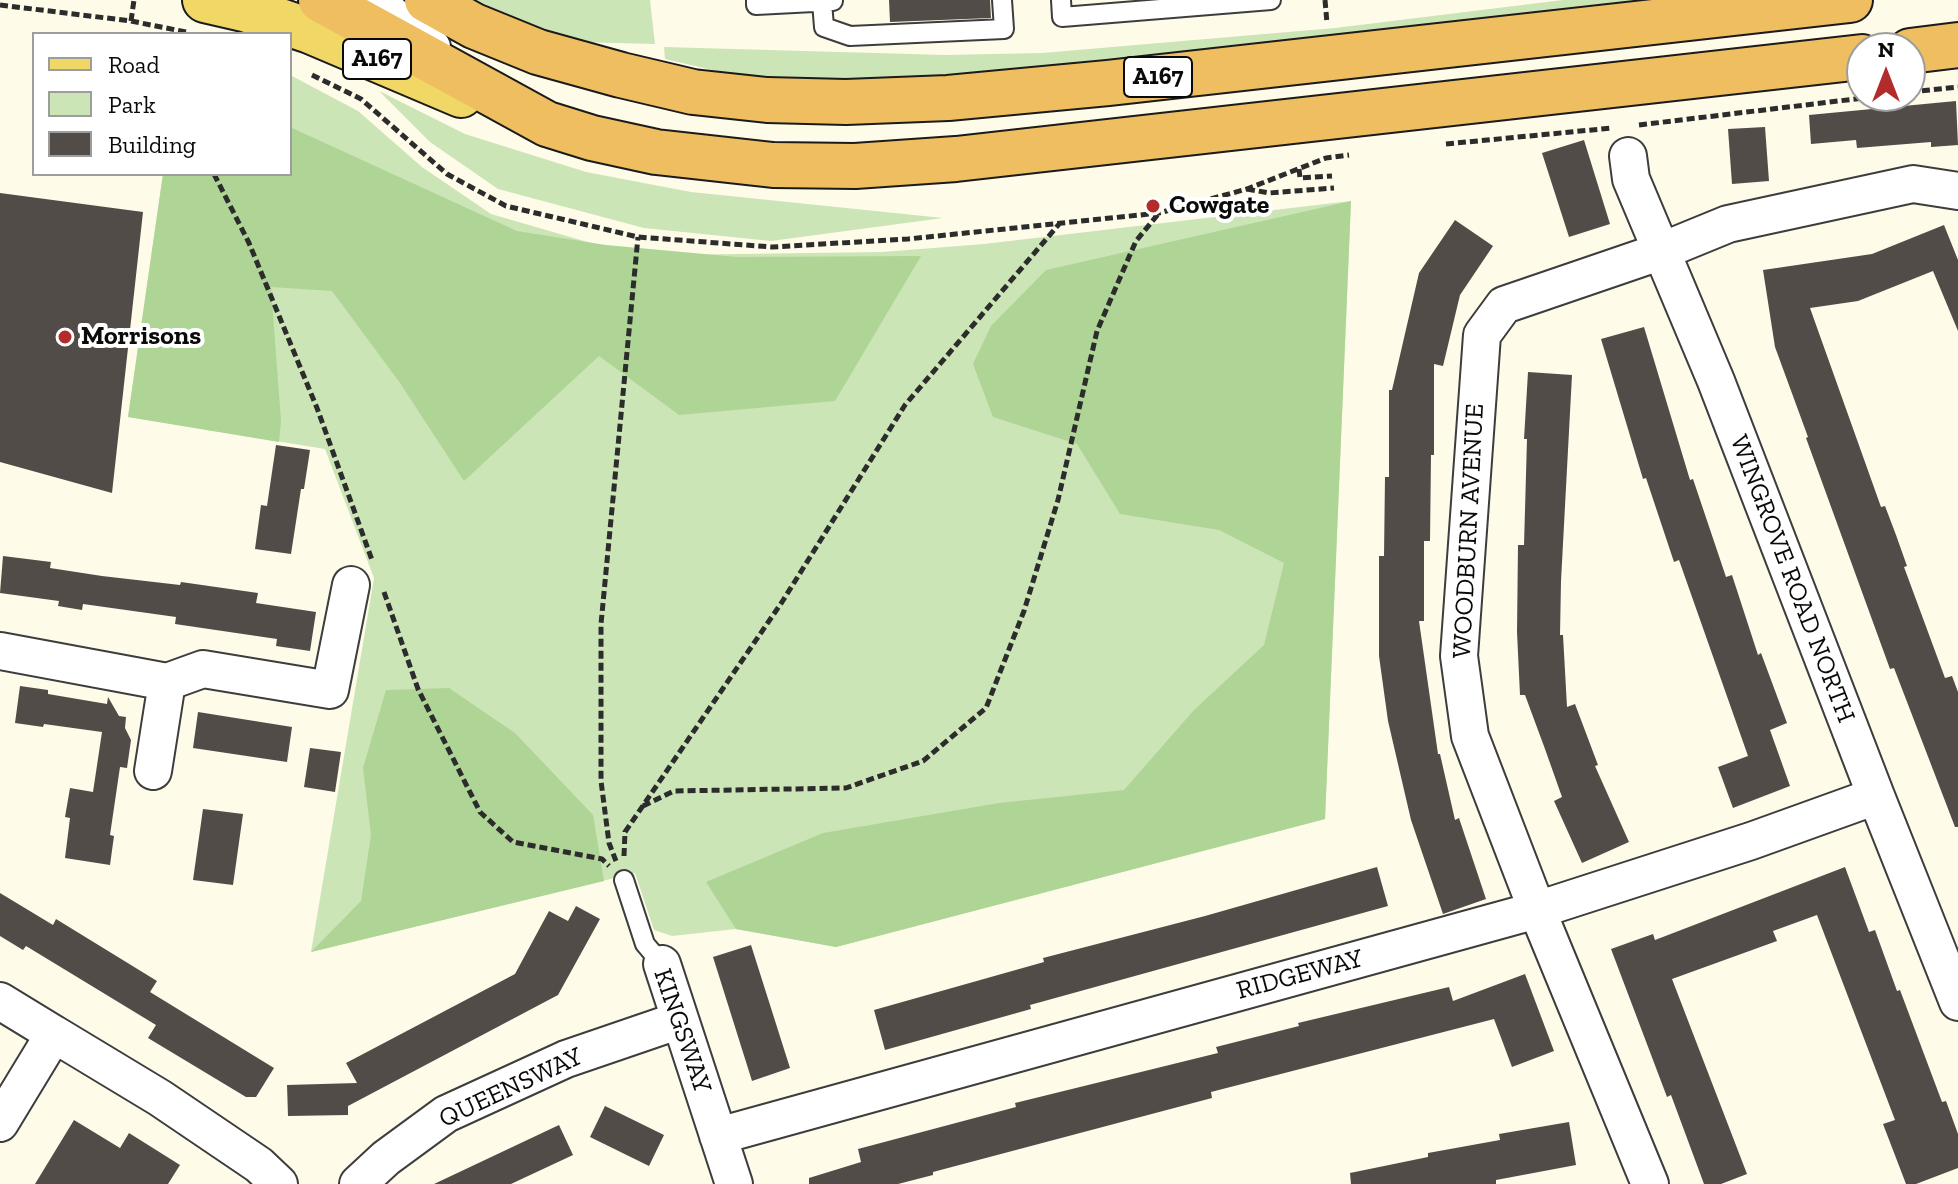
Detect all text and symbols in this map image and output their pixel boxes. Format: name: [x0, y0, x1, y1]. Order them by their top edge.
legend: [32, 32, 292, 176]
north arrow: [1846, 32, 1926, 112]
text: N: [1878, 36, 1894, 63]
road number: A167: [343, 39, 411, 79]
text: Road: [108, 50, 160, 79]
road number: A167: [1124, 57, 1192, 97]
text: Park: [108, 90, 156, 119]
text: Building: [108, 130, 196, 159]
place label: Cowgate: [1169, 190, 1269, 222]
marker: Cowgate: [1144, 197, 1162, 215]
place label: Morrisons: [81, 321, 201, 353]
marker: Morrisons: [56, 328, 74, 346]
street label: WOODBURN AVENUE: [1447, 403, 1491, 659]
street label: WINGROVE ROAD NORTH: [1723, 431, 1861, 727]
street label: RIDGEWAY: [1233, 943, 1367, 1007]
street label: KINGSWAY: [646, 965, 718, 1097]
street label: QUEENSWAY: [434, 1041, 588, 1135]

